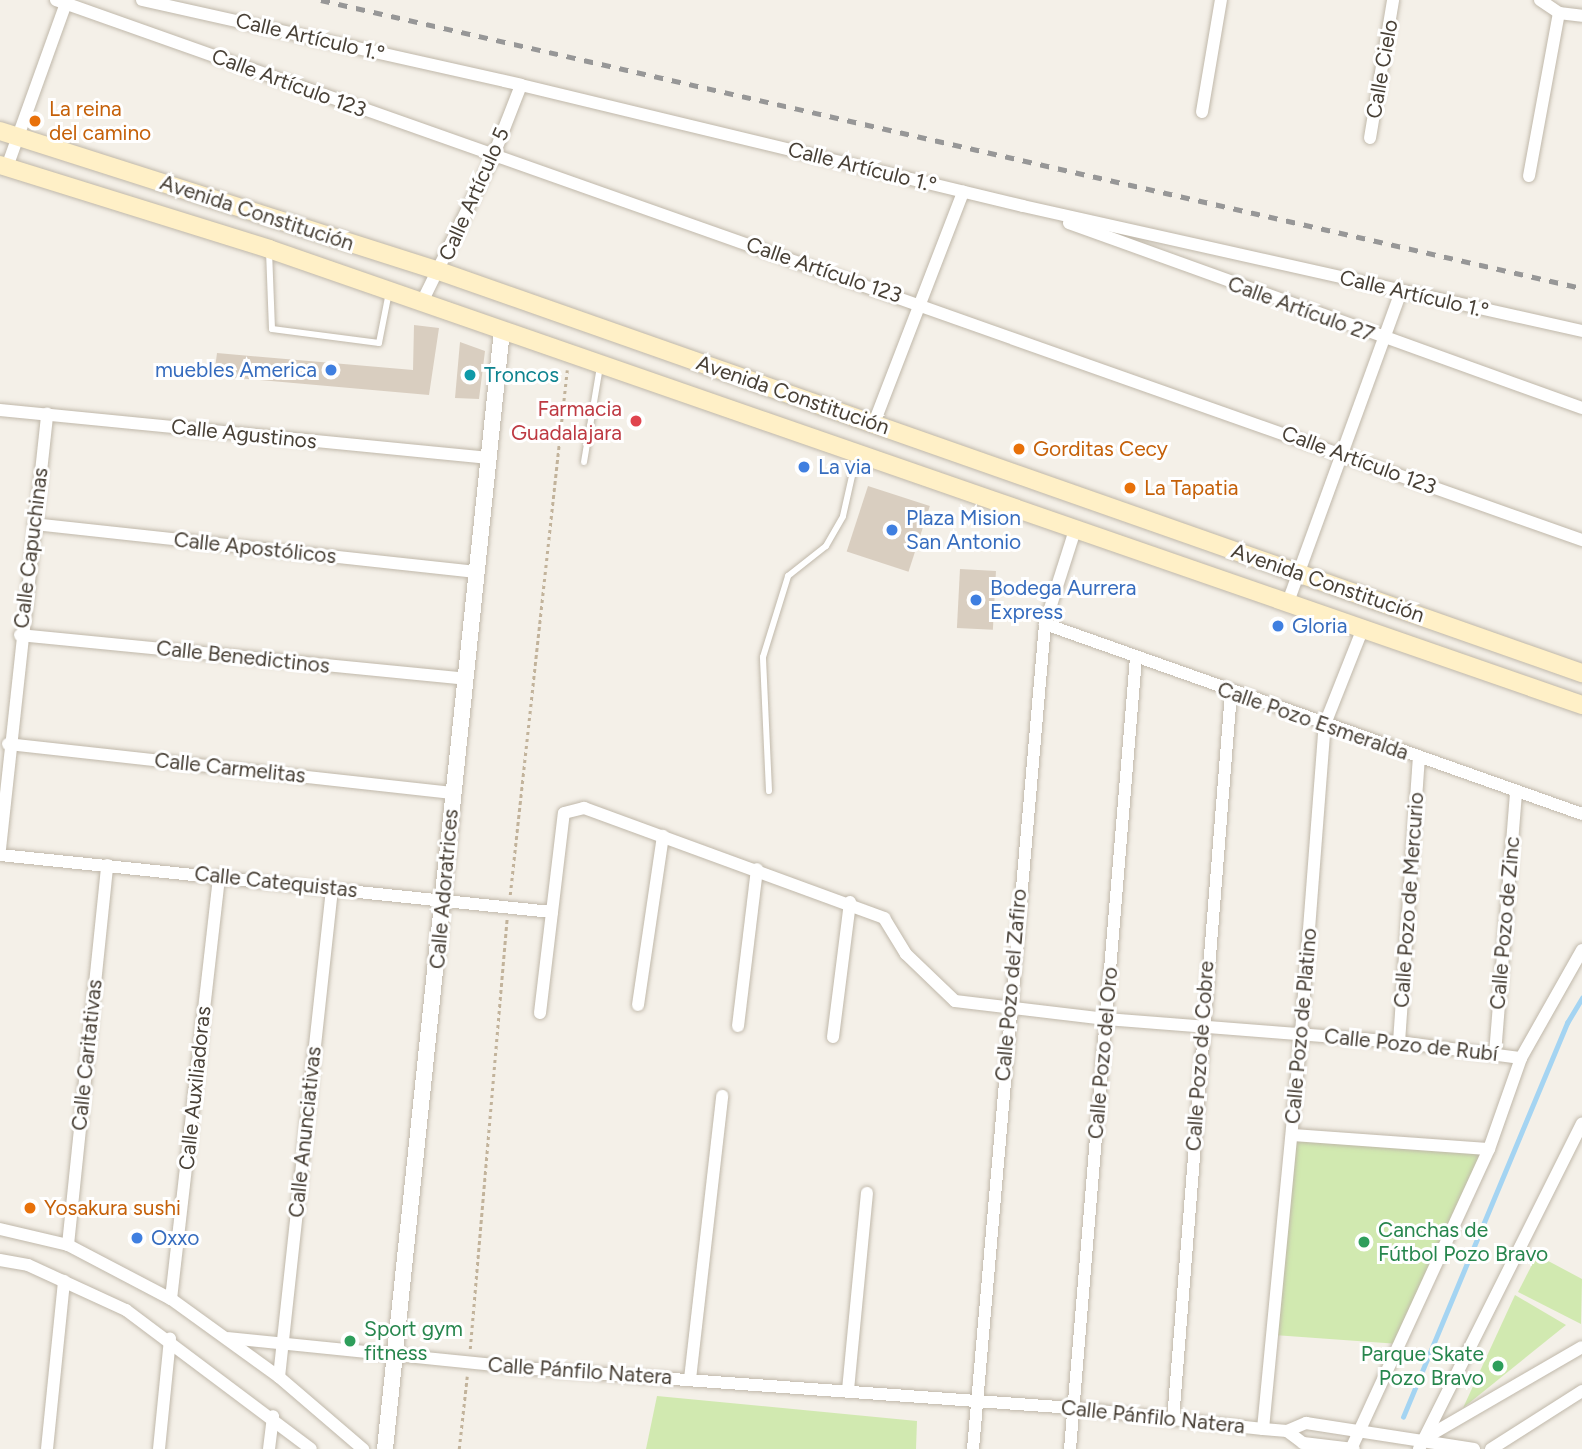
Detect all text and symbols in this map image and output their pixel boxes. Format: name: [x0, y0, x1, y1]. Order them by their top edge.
street label: Calle Artículo 1.º: [233, 8, 387, 66]
street label: Calle Cielo: [1361, 18, 1403, 120]
street label: Calle Artículo 123: [208, 43, 370, 123]
place label: La reina del camino: [49, 96, 151, 146]
marker: La reina del camino: [27, 113, 43, 129]
street label: Calle Artículo 5: [433, 124, 515, 264]
street label: Calle Artículo 1.º: [785, 136, 939, 198]
street label: Avenida Constitución: [157, 170, 357, 256]
street label: Calle Artículo 123: [743, 232, 905, 308]
street label: Calle Artículo 1.º: [1337, 265, 1491, 323]
street label: Calle Artículo 27: [1224, 271, 1378, 347]
street label: Avenida Constitución: [693, 350, 893, 440]
place label: muebles America: [155, 357, 317, 383]
marker: muebles America: [323, 362, 339, 378]
place label: Troncos: [484, 362, 559, 388]
marker: Troncos: [462, 367, 478, 383]
place label: Farmacia Guadalajara: [511, 396, 622, 446]
marker: Farmacia Guadalajara: [628, 413, 644, 429]
street label: Calle Agustinos: [170, 414, 318, 454]
street label: Calle Artículo 123: [1278, 420, 1440, 500]
place label: Gorditas Cecy: [1033, 436, 1168, 462]
marker: Gorditas Cecy: [1011, 441, 1027, 457]
place label: La via: [818, 454, 871, 480]
marker: La via: [796, 459, 812, 475]
street label: Calle Capuchinas: [9, 466, 53, 630]
place label: La Tapatia: [1144, 475, 1238, 501]
marker: La Tapatia: [1122, 480, 1138, 496]
place label: Plaza Mision San Antonio: [906, 505, 1021, 555]
marker: Plaza Mision San Antonio: [884, 522, 900, 538]
street label: Calle Apostólicos: [173, 527, 337, 569]
street label: Avenida Constitución: [1228, 538, 1428, 628]
place label: Bodega Aurrera Express: [990, 575, 1136, 625]
marker: Bodega Aurrera Express: [968, 592, 984, 608]
place label: Gloria: [1292, 613, 1347, 639]
marker: Gloria: [1270, 618, 1286, 634]
street label: Calle Benedictinos: [155, 635, 331, 679]
street label: Calle Pozo Esmeralda: [1214, 676, 1412, 766]
street label: Calle Carmelitas: [153, 748, 307, 788]
street label: Calle Pozo de Mercurio: [1389, 791, 1429, 1009]
street label: Calle Adoratrices: [424, 808, 464, 970]
street label: Calle Pozo de Zinc: [1485, 835, 1525, 1011]
street label: Calle Catequistas: [193, 861, 359, 903]
street label: Calle Pozo del Zafiro: [990, 888, 1032, 1082]
street label: Calle Pozo de Platino: [1280, 927, 1322, 1125]
street label: Calle Pozo de Cobre: [1181, 960, 1219, 1152]
street label: Calle Pozo del Oro: [1083, 966, 1123, 1140]
street label: Calle Caritativas: [67, 978, 107, 1132]
street label: Calle Auxiliadoras: [174, 1005, 216, 1171]
street label: Calle Pozo de Rubí: [1323, 1023, 1499, 1067]
street label: Calle Anunciativas: [283, 1045, 327, 1219]
place label: Yosakura sushi: [44, 1195, 181, 1221]
marker: Yosakura sushi: [22, 1200, 38, 1216]
place label: Canchas de Fútbol Pozo Bravo: [1378, 1217, 1548, 1267]
place label: Oxxo: [151, 1225, 199, 1251]
marker: Oxxo: [129, 1230, 145, 1246]
marker: Canchas de Fútbol Pozo Bravo: [1356, 1234, 1372, 1250]
place label: Sport gym fitness: [364, 1316, 463, 1366]
marker: Sport gym fitness: [342, 1333, 358, 1349]
place label: Parque Skate Pozo Bravo: [1361, 1341, 1484, 1391]
street label: Calle Pánfilo Natera: [487, 1352, 673, 1390]
marker: Parque Skate Pozo Bravo: [1490, 1358, 1506, 1374]
street label: Calle Pánfilo Natera: [1060, 1395, 1246, 1439]

